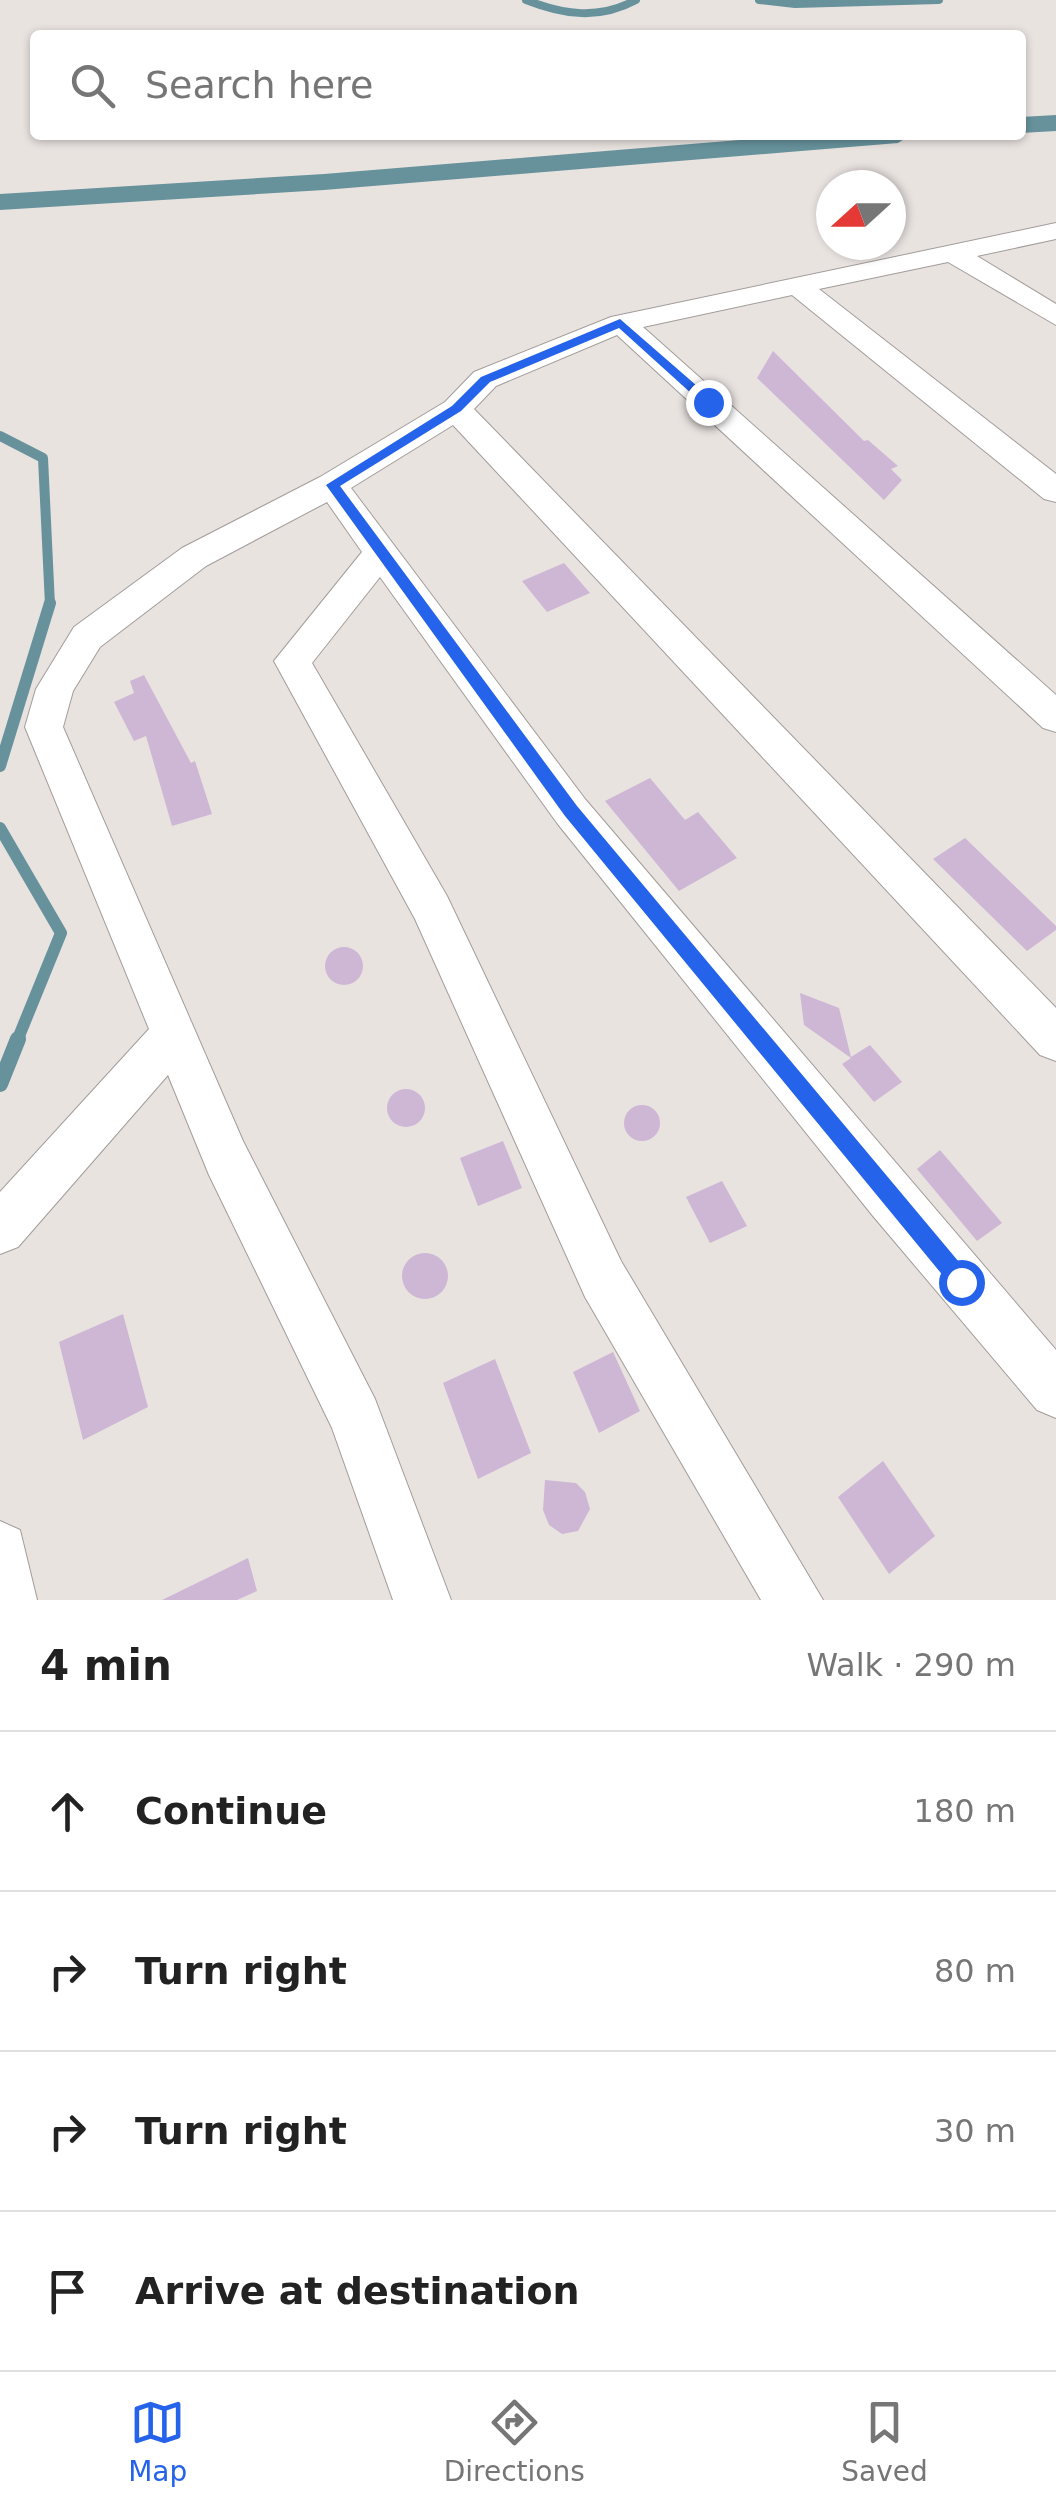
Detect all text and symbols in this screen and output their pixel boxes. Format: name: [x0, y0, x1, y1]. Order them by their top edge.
search box: [30, 30, 1026, 140]
icon: search: [65, 58, 120, 113]
text: Search here: [145, 63, 373, 107]
north arrow: [816, 170, 906, 260]
route end: [686, 380, 732, 426]
route start: [939, 1260, 985, 1306]
text: 4 min: [40, 1641, 172, 1690]
text: Walk · 290 m: [806, 1646, 1016, 1684]
icon: ahead: [40, 1784, 95, 1839]
text: Continue: [135, 1789, 327, 1833]
text: 180 m: [914, 1792, 1016, 1830]
icon: right: [40, 1944, 95, 1999]
text: Turn right: [135, 1949, 347, 1993]
text: 80 m: [934, 1952, 1016, 1990]
icon: right: [40, 2104, 95, 2159]
text: Turn right: [135, 2109, 347, 2153]
text: 30 m: [934, 2112, 1016, 2150]
icon: arrive: [40, 2264, 95, 2319]
text: Arrive at destination: [135, 2269, 580, 2313]
tab: Map: [128, 2395, 187, 2488]
tab: Directions: [444, 2395, 585, 2488]
tab: Saved: [841, 2395, 928, 2488]

